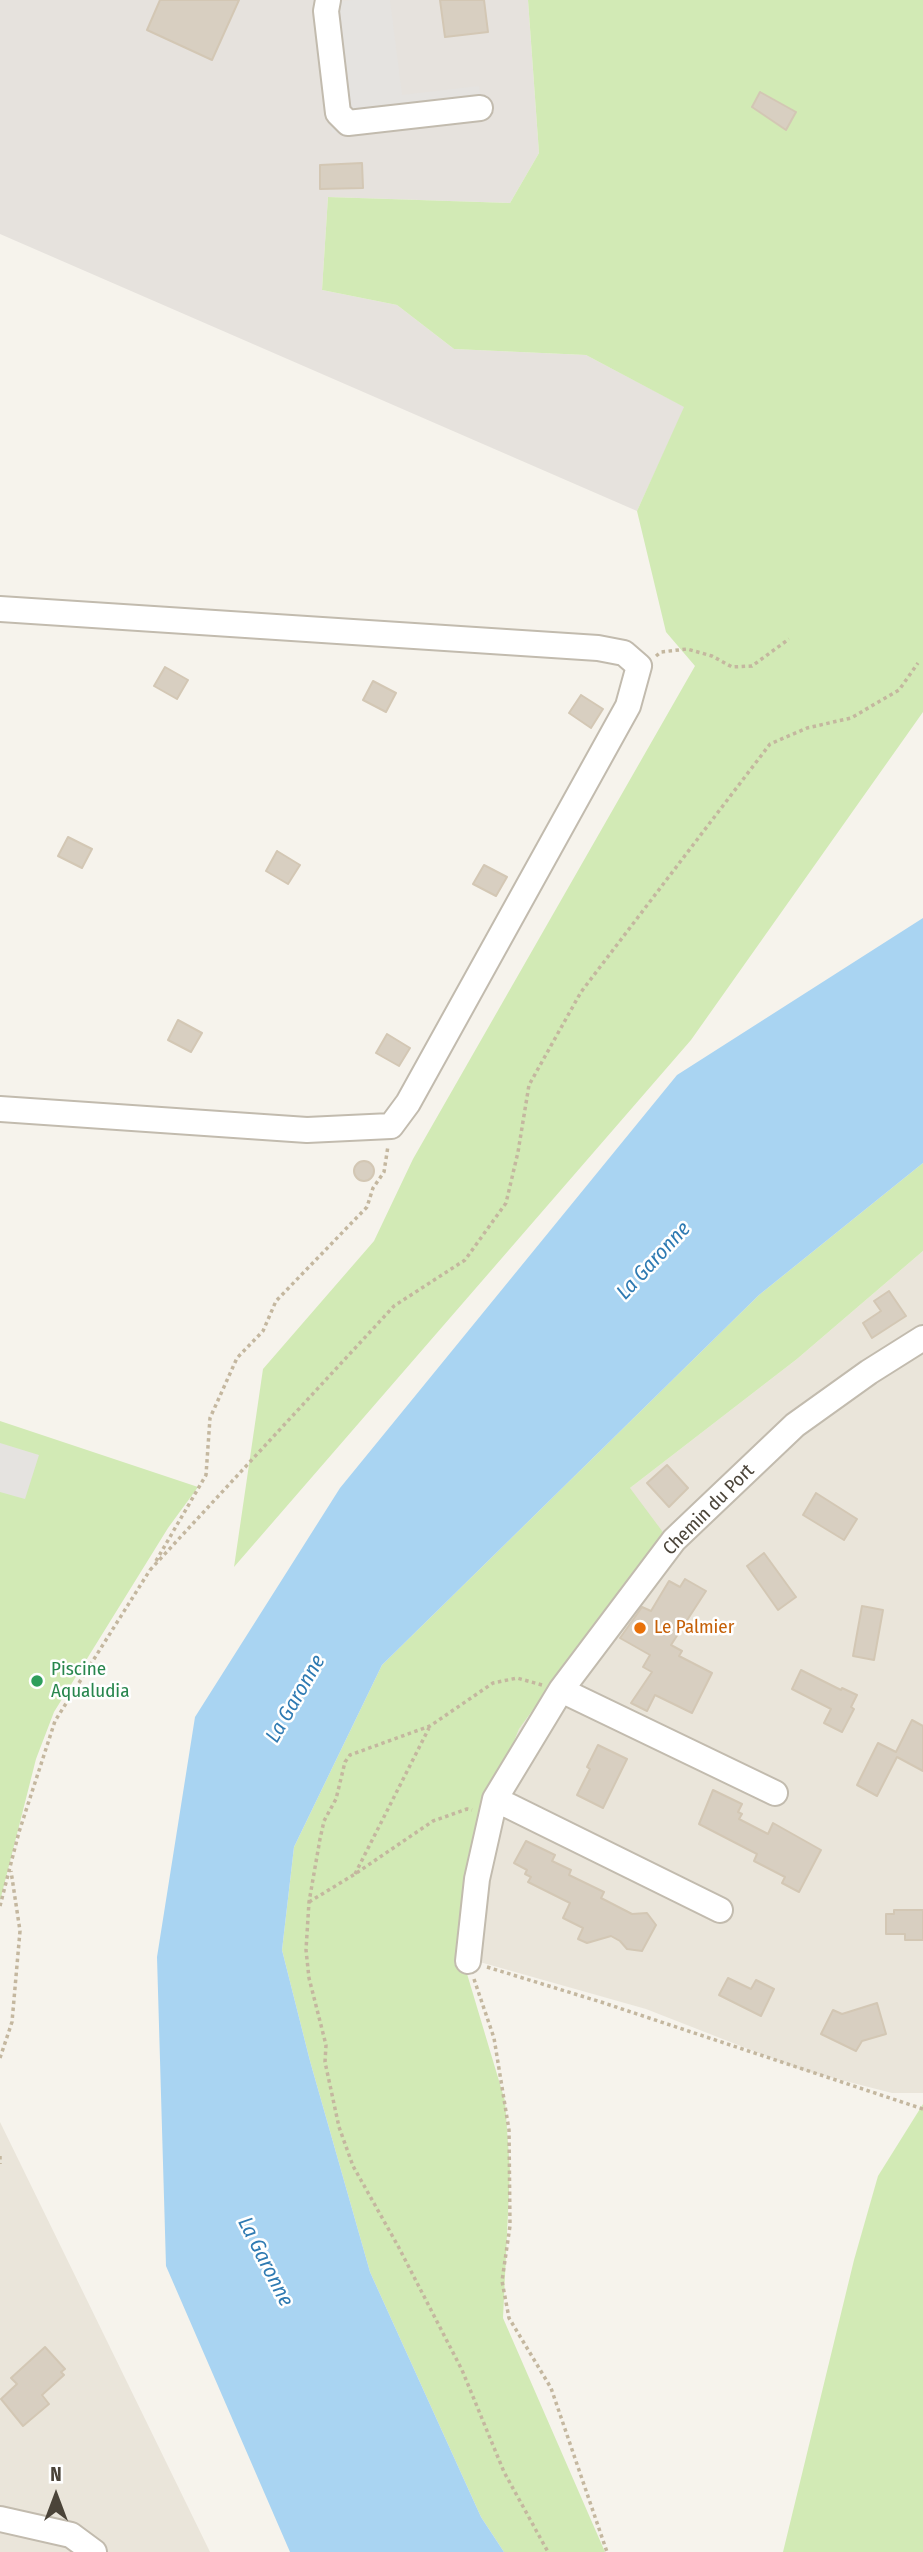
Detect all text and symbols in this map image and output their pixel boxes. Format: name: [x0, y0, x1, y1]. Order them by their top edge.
water label: La Garonne: [612, 1217, 696, 1305]
street label: Chemin du Port: [659, 1460, 759, 1560]
place label: Le Palmier: [654, 1617, 734, 1639]
marker: Le Palmier: [632, 1620, 648, 1636]
water label: La Garonne: [261, 1651, 331, 1747]
place label: Piscine Aqualudia: [51, 1659, 129, 1703]
marker: Piscine Aqualudia: [29, 1673, 45, 1689]
water label: La Garonne: [232, 2213, 298, 2311]
north arrow: [21, 2461, 91, 2531]
text: N: [50, 2463, 62, 2486]

